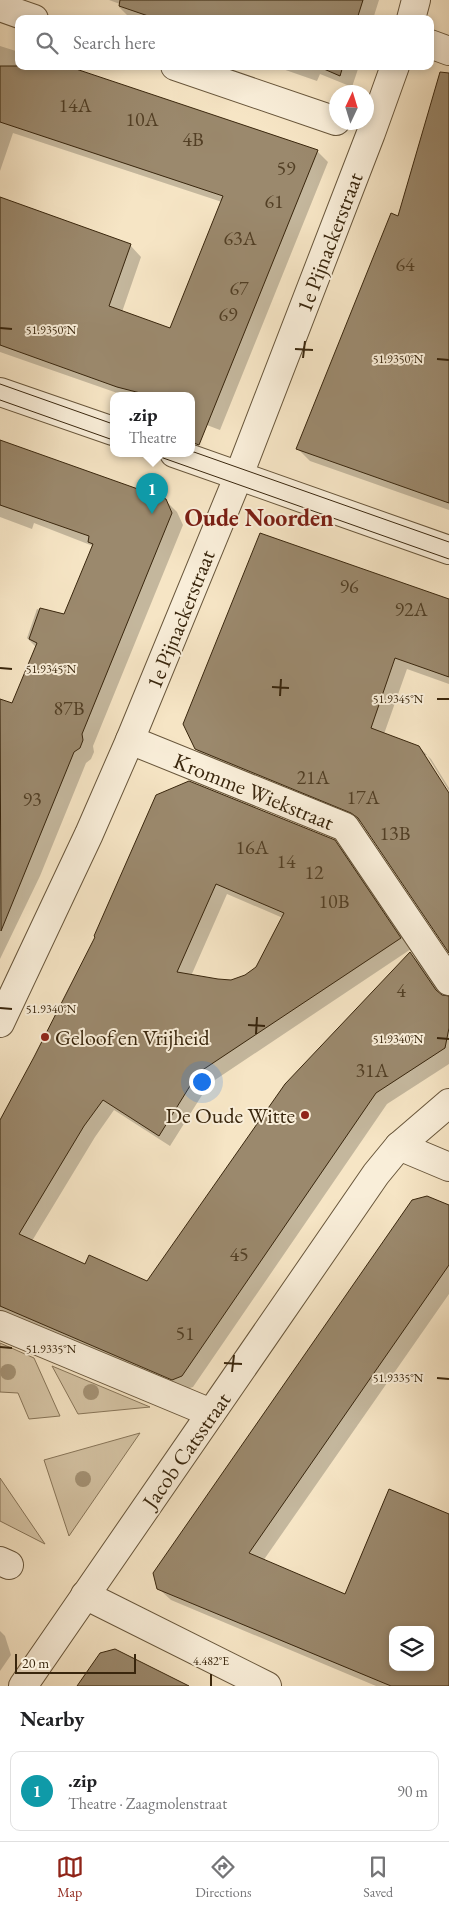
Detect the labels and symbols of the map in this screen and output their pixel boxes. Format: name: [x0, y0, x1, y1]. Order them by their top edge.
north arrow: [329, 85, 374, 130]
house number: 14A: [58, 92, 92, 118]
house number: 10A: [125, 106, 159, 132]
house number: 4B: [182, 126, 204, 152]
house number: 59: [276, 155, 296, 181]
street label: 1e Pijnackerstraat: [290, 168, 369, 316]
house number: 61: [264, 188, 284, 214]
house number: 63A: [223, 225, 257, 251]
house number: 64: [395, 251, 415, 277]
house number: 67: [229, 275, 249, 301]
house number: 69: [218, 301, 238, 327]
text: 51.9350°N: [26, 322, 77, 338]
text: 51.9350°N: [373, 351, 424, 367]
pin: 1: [136, 473, 168, 514]
district label: Oude Noorden: [184, 502, 334, 533]
street label: 1e Pijnackerstraat: [139, 545, 222, 693]
house number: 96: [339, 573, 359, 599]
house number: 92A: [394, 596, 428, 622]
text: 51.9345°N: [26, 661, 77, 677]
text: 51.9345°N: [373, 691, 424, 707]
house number: 87B: [54, 695, 84, 721]
street label: Kromme Wiekstraat: [169, 746, 338, 837]
house number: 21A: [296, 764, 330, 790]
house number: 17A: [346, 784, 380, 810]
house number: 93: [22, 786, 42, 812]
house number: 13B: [380, 820, 410, 846]
house number: 16A: [235, 834, 269, 860]
house number: 14: [276, 848, 296, 874]
house number: 12: [304, 859, 324, 885]
house number: 10B: [319, 888, 349, 914]
house number: 4: [396, 977, 406, 1003]
text: 51.9340°N: [26, 1001, 77, 1017]
place label: Geloof en Vrijheid: [55, 1023, 210, 1052]
marker: Geloof en Vrijheid: [39, 1031, 51, 1043]
text: 51.9340°N: [373, 1031, 424, 1047]
house number: 31A: [355, 1057, 389, 1083]
your location: [189, 1069, 215, 1095]
place label: De Oude Witte: [165, 1101, 295, 1130]
marker: De Oude Witte: [299, 1109, 311, 1121]
house number: 45: [229, 1241, 249, 1267]
house number: 51: [175, 1320, 195, 1346]
text: 51.9335°N: [26, 1341, 77, 1357]
text: 51.9335°N: [373, 1370, 424, 1386]
street label: Jacob Catsstraat: [134, 1386, 237, 1516]
scale bar: [15, 1651, 136, 1674]
text: 4.482°E: [193, 1653, 229, 1669]

